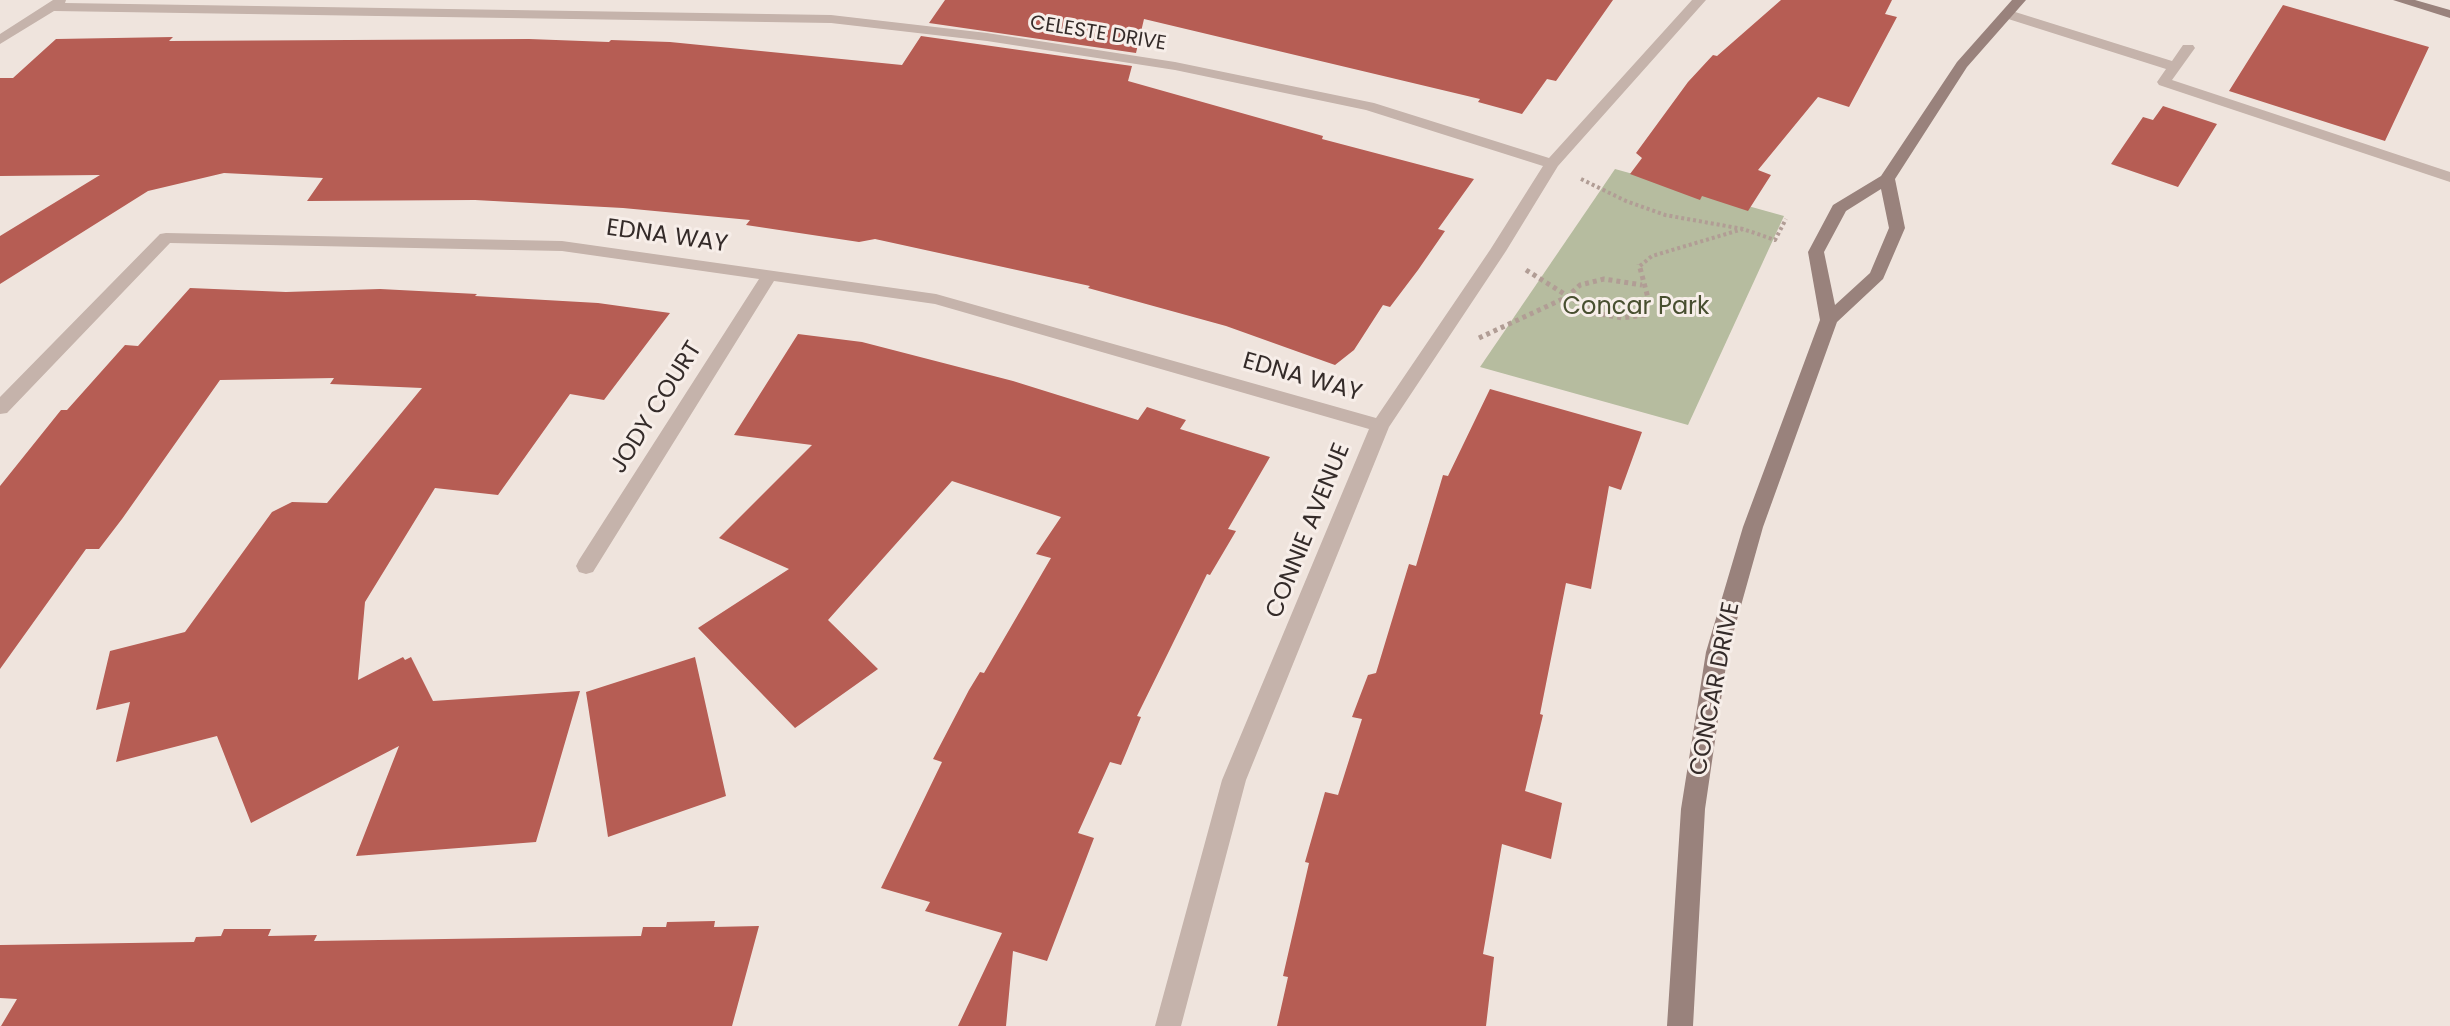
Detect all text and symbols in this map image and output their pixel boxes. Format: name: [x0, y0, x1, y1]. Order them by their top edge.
street label: CELESTE DRIVE: [1028, 11, 1168, 57]
street label: EDNA WAY: [604, 214, 730, 260]
park label: Concar Park: [1563, 294, 1709, 322]
street label: JODY COURT: [605, 337, 709, 479]
street label: EDNA WAY: [1239, 347, 1365, 409]
street label: CONNIE AVENUE: [1261, 439, 1357, 623]
street label: CONCAR DRIVE: [1685, 600, 1747, 778]

